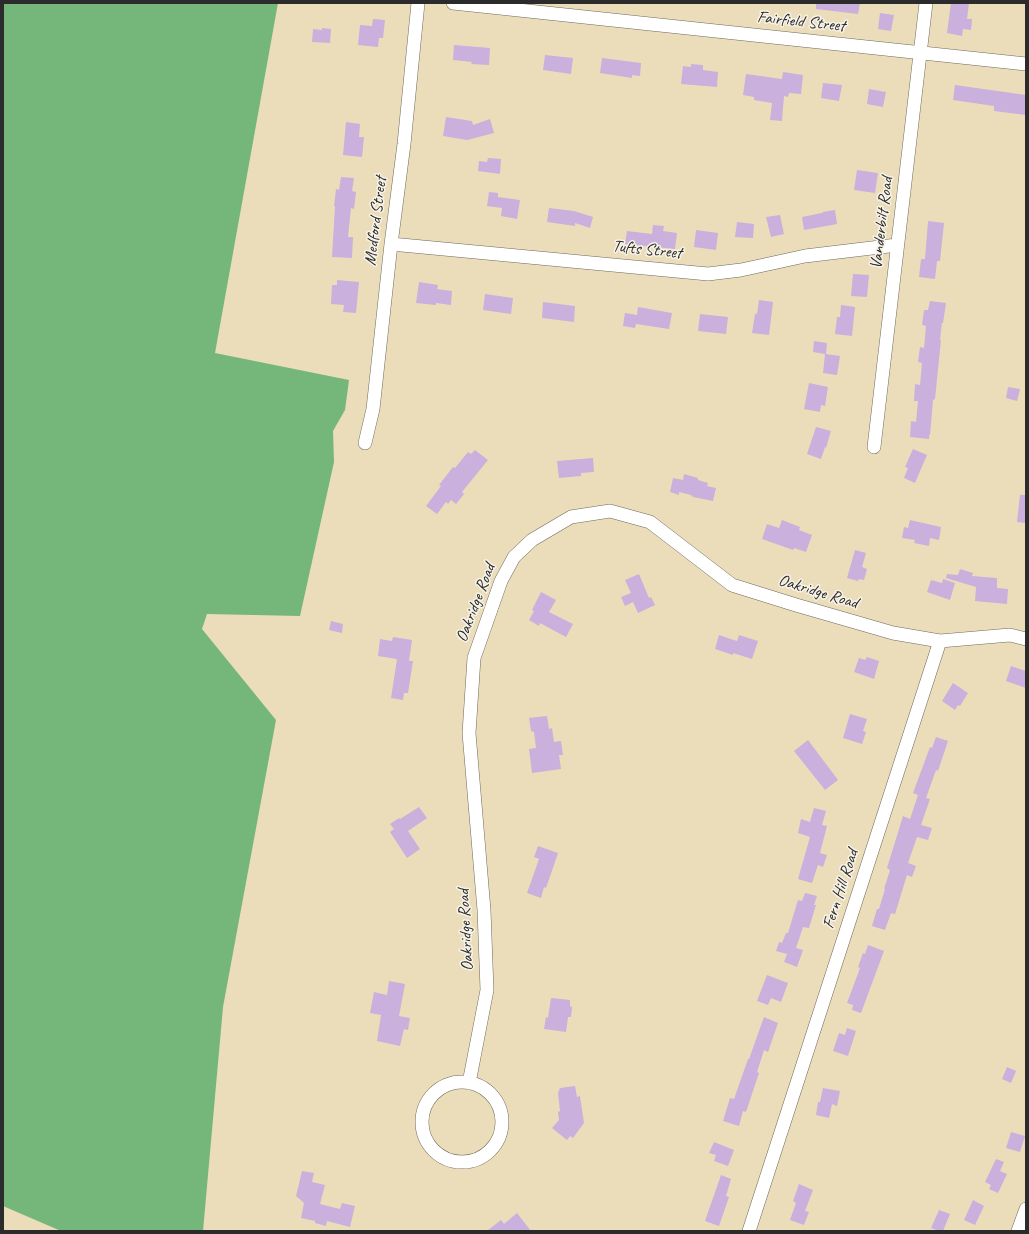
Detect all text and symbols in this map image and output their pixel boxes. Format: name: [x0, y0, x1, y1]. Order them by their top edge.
street label: Fairfield Street: [756, 7, 846, 37]
street label: Medford Street: [360, 175, 392, 267]
street label: Vanderbilt Road: [866, 176, 898, 270]
street label: Tufts Street: [611, 236, 683, 264]
street label: Oakridge Road: [452, 561, 500, 645]
street label: Oakridge Road: [776, 570, 860, 614]
street label: Fern Hill Road: [819, 847, 863, 931]
street label: Oakridge Road: [454, 888, 478, 972]

